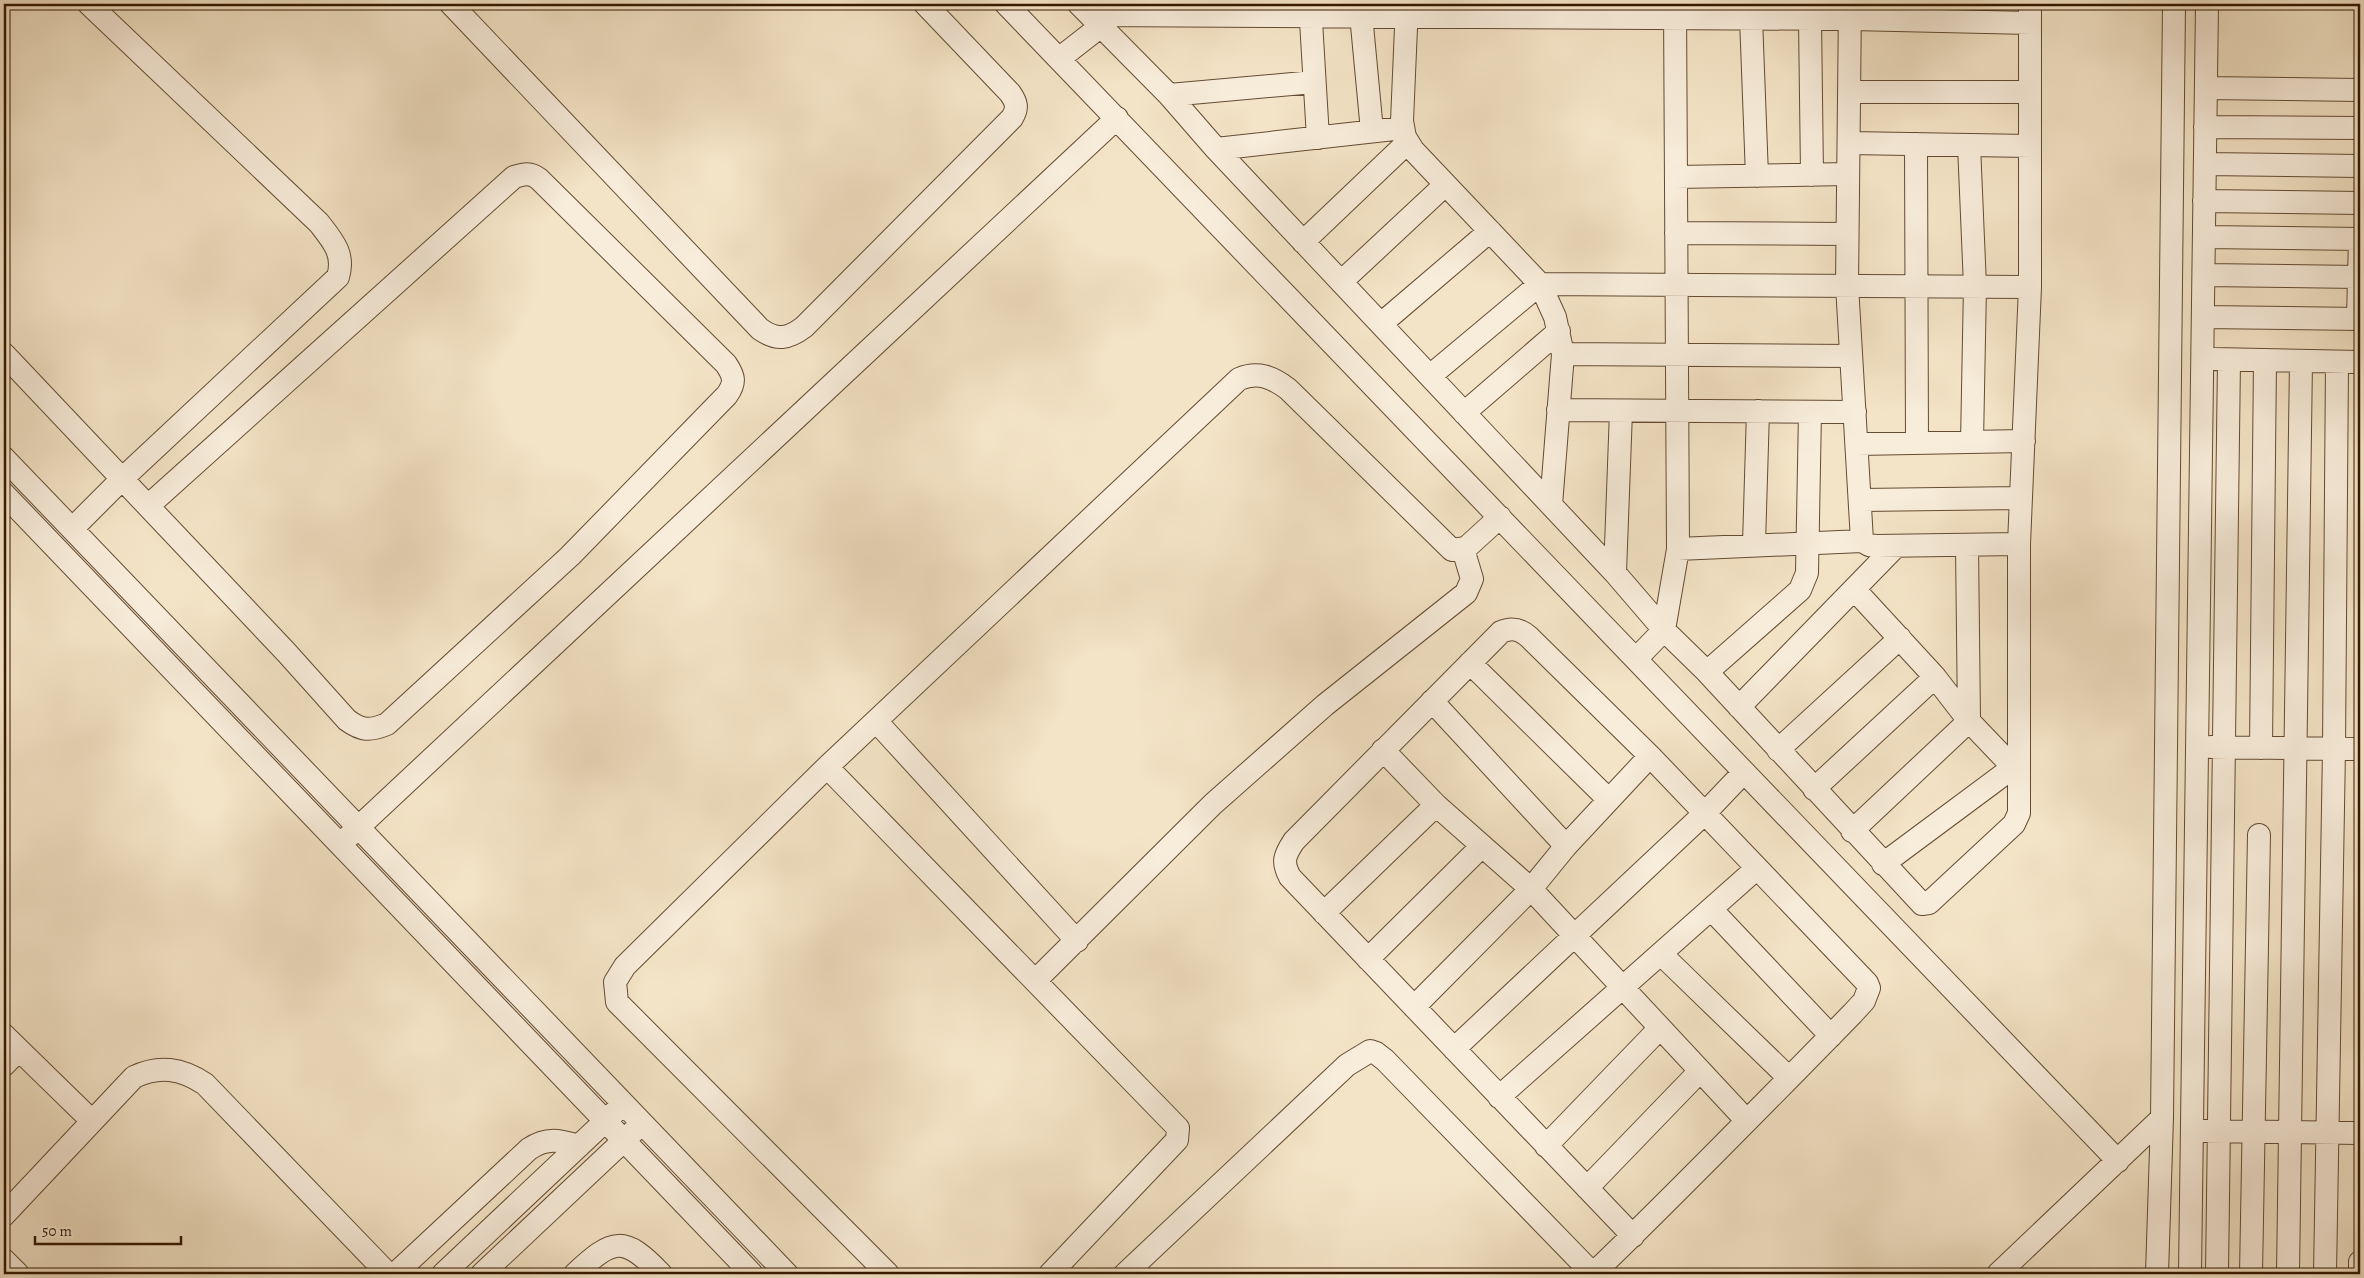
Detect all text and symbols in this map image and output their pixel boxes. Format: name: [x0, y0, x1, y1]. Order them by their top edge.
scale bar: [35, 1213, 181, 1245]
text: 50 m: [42, 1221, 72, 1241]

